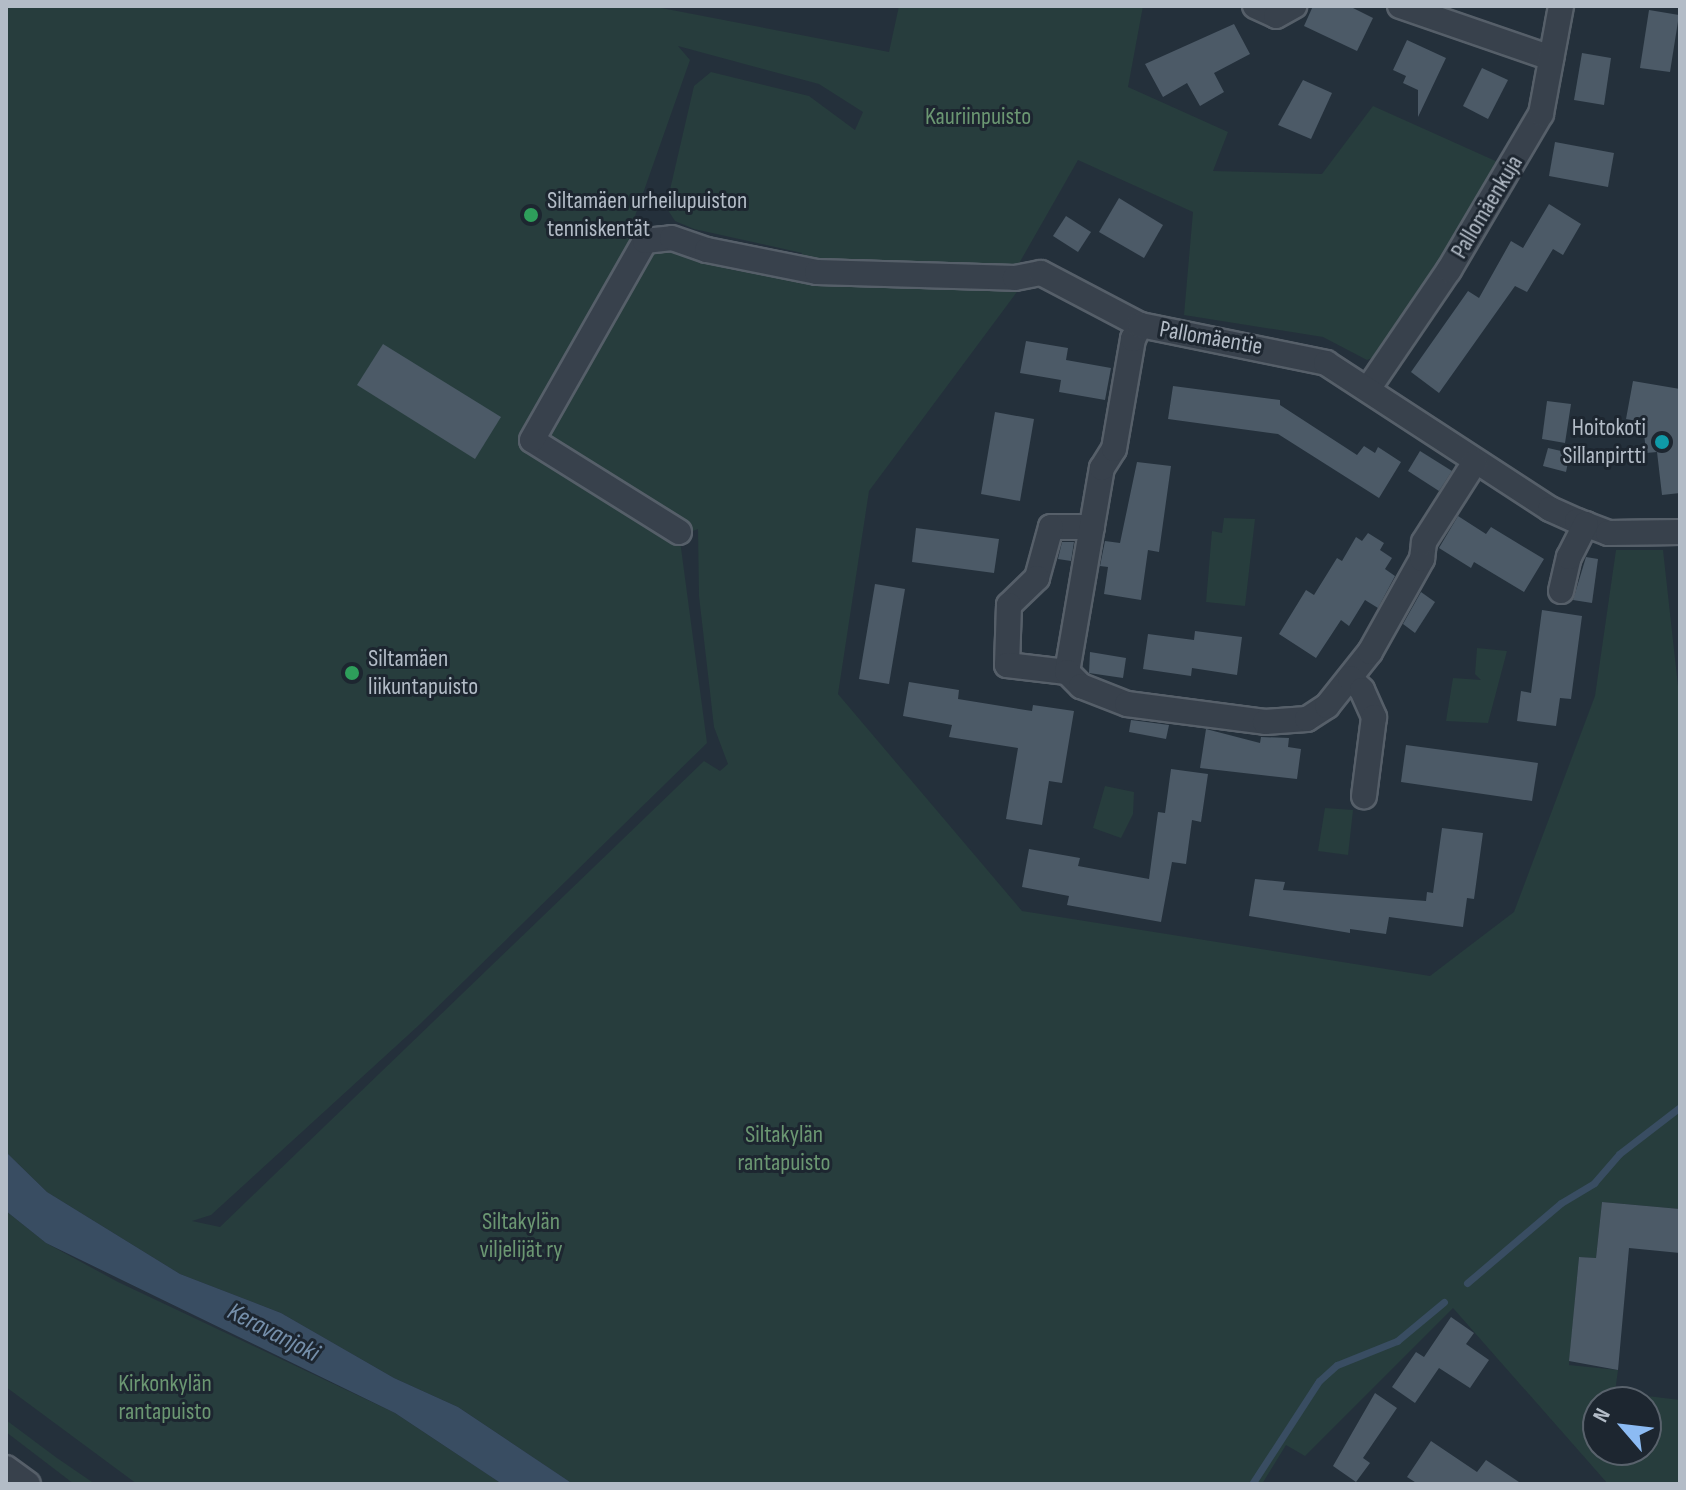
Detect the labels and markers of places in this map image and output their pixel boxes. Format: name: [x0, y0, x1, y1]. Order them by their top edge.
place label: Siltamäen urheilupuiston tenniskentät: [547, 187, 747, 243]
marker: Siltamäen urheilupuiston tenniskentät: [522, 206, 540, 224]
place label: Hoitokoti Sillanpirtti: [1562, 414, 1646, 470]
marker: Hoitokoti Sillanpirtti: [1653, 433, 1671, 451]
place label: Siltamäen liikuntapuisto: [368, 645, 478, 701]
marker: Siltamäen liikuntapuisto: [343, 664, 361, 682]

